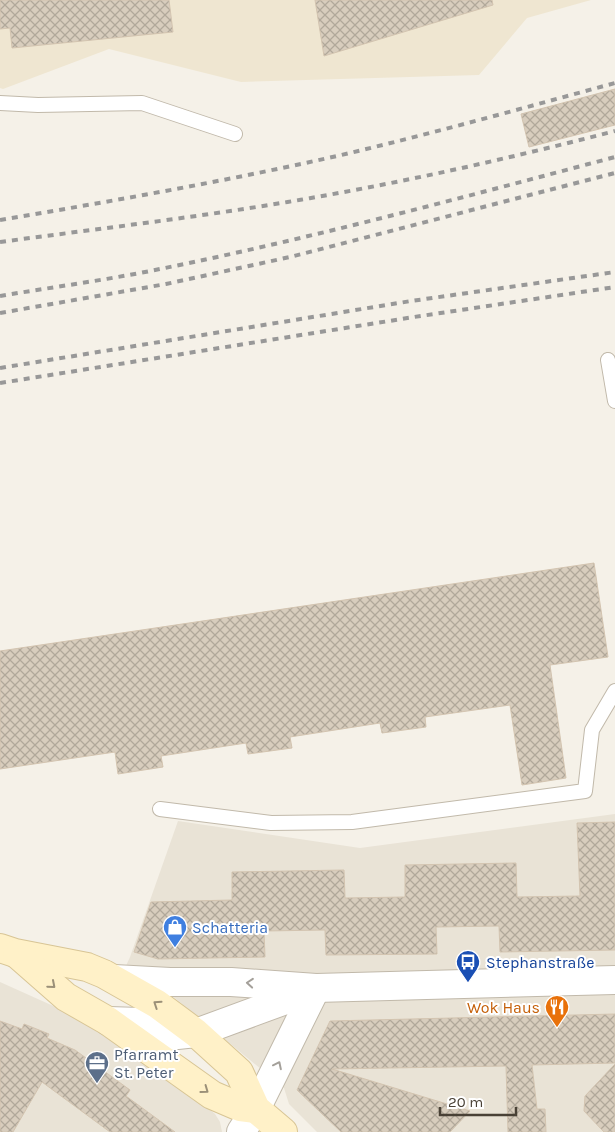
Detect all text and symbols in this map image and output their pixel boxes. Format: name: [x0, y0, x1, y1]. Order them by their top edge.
shop icon: Schatteria: [162, 914, 188, 948]
place label: Schatteria: [192, 918, 268, 937]
bus stop icon: Stephanstraße: [455, 949, 481, 983]
place label: Stephanstraße: [486, 953, 594, 972]
one-way arrow: [246, 978, 254, 989]
one-way arrow: [47, 979, 56, 988]
restaurant icon: Wok Haus: [544, 994, 570, 1028]
place label: Wok Haus: [467, 998, 540, 1017]
one-way arrow: [153, 1001, 162, 1011]
place label: Pfarramt St. Peter: [114, 1045, 179, 1082]
office icon: Pfarramt St. Peter: [84, 1050, 110, 1084]
one-way arrow: [272, 1061, 282, 1070]
one-way arrow: [199, 1084, 209, 1093]
scale bar: [440, 1084, 516, 1116]
text: 20 m: [448, 1093, 483, 1111]

